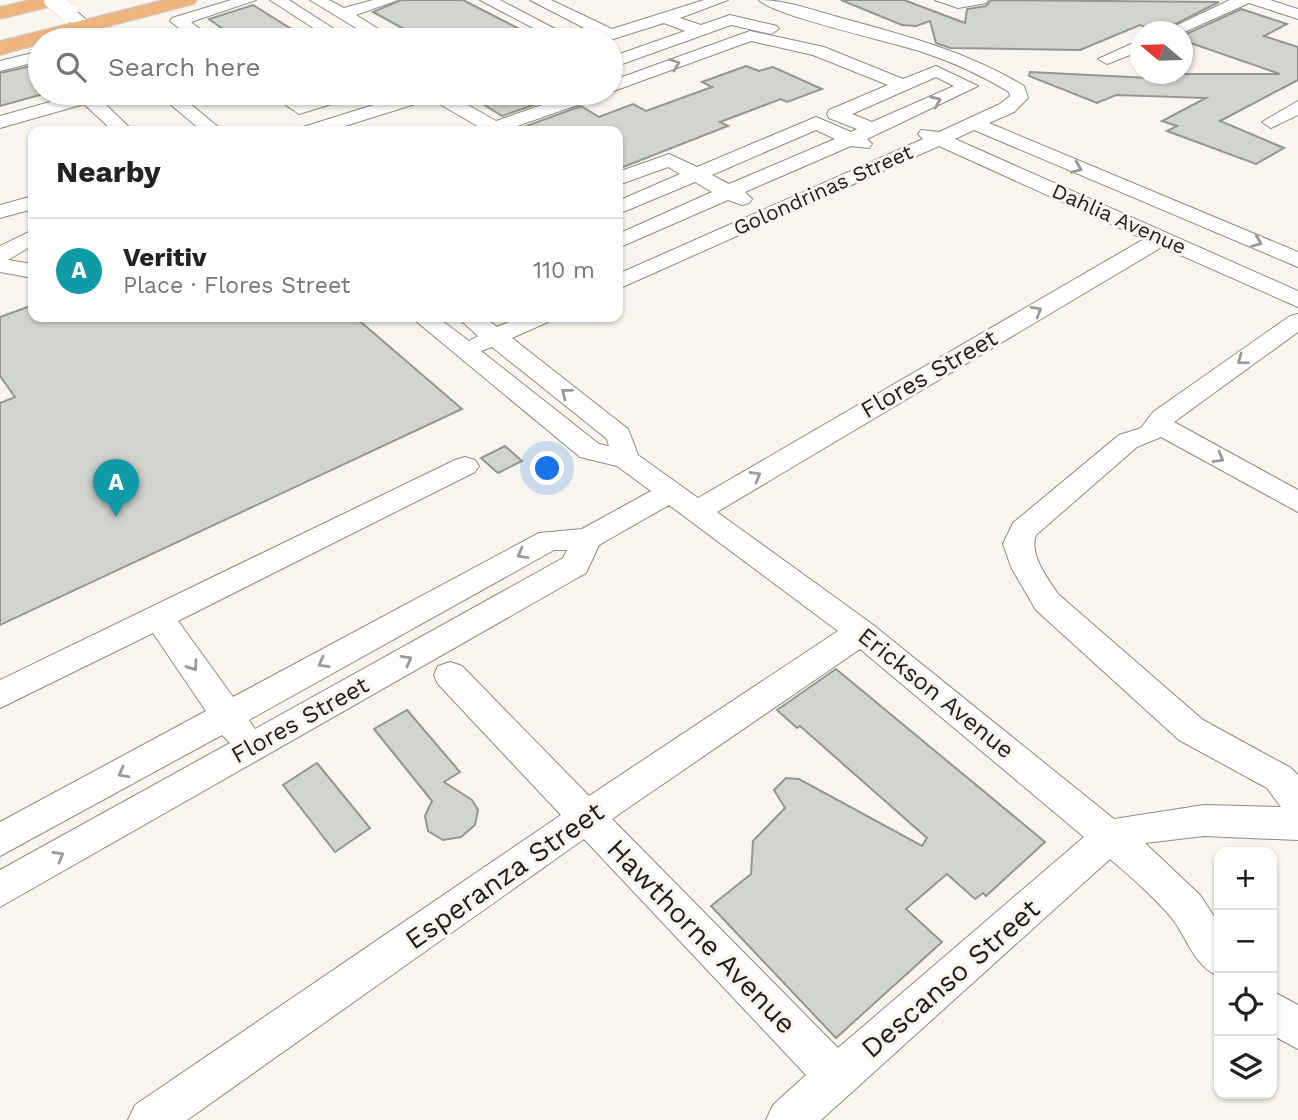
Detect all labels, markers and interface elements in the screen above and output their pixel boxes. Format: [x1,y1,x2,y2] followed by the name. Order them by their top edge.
[1130,21,1193,84] north arrow
[28,28,623,105] search box
[52,48,90,86] icon: search
[108,52,260,82] text: Search here
[669,58,681,72] one-way arrow
[928,95,941,109] one-way arrow
[729,139,916,240] street label: Golondrinas Street
[56,154,161,189] text: Nearby
[1070,160,1082,174] one-way arrow
[1048,178,1190,259] street label: Dahlia Avenue
[1250,234,1262,248] one-way arrow
[123,242,207,272] text: Veritiv
[71,257,87,284] text: A
[533,257,595,284] text: 110 m
[123,272,350,299] text: Place · Flores Street
[1029,306,1042,319] one-way arrow
[856,324,1002,424] street label: Flores Street
[1238,352,1250,364] one-way arrow
[561,389,574,401] one-way arrow
[1211,450,1224,463] one-way arrow
[530,451,564,485] your location
[93,459,139,517] pin: A
[748,471,761,484] one-way arrow
[517,546,529,559] one-way arrow
[852,622,1020,764] street label: Erickson Avenue
[317,655,330,668] one-way arrow
[399,655,412,668] one-way arrow
[185,658,197,671] one-way arrow
[226,671,374,769] street label: Flores Street
[118,765,130,778] one-way arrow
[399,794,610,956] street label: Esperanza Street
[600,832,803,1040] street label: Hawthorne Avenue
[1214,847,1277,1099] map controls
[1214,847,1277,910] button: +
[52,851,65,864] one-way arrow
[854,892,1046,1065] street label: Descanso Street
[1214,910,1277,973] button: −
[1214,973,1277,1036] button: locate
[1214,1036,1277,1099] button: layers

